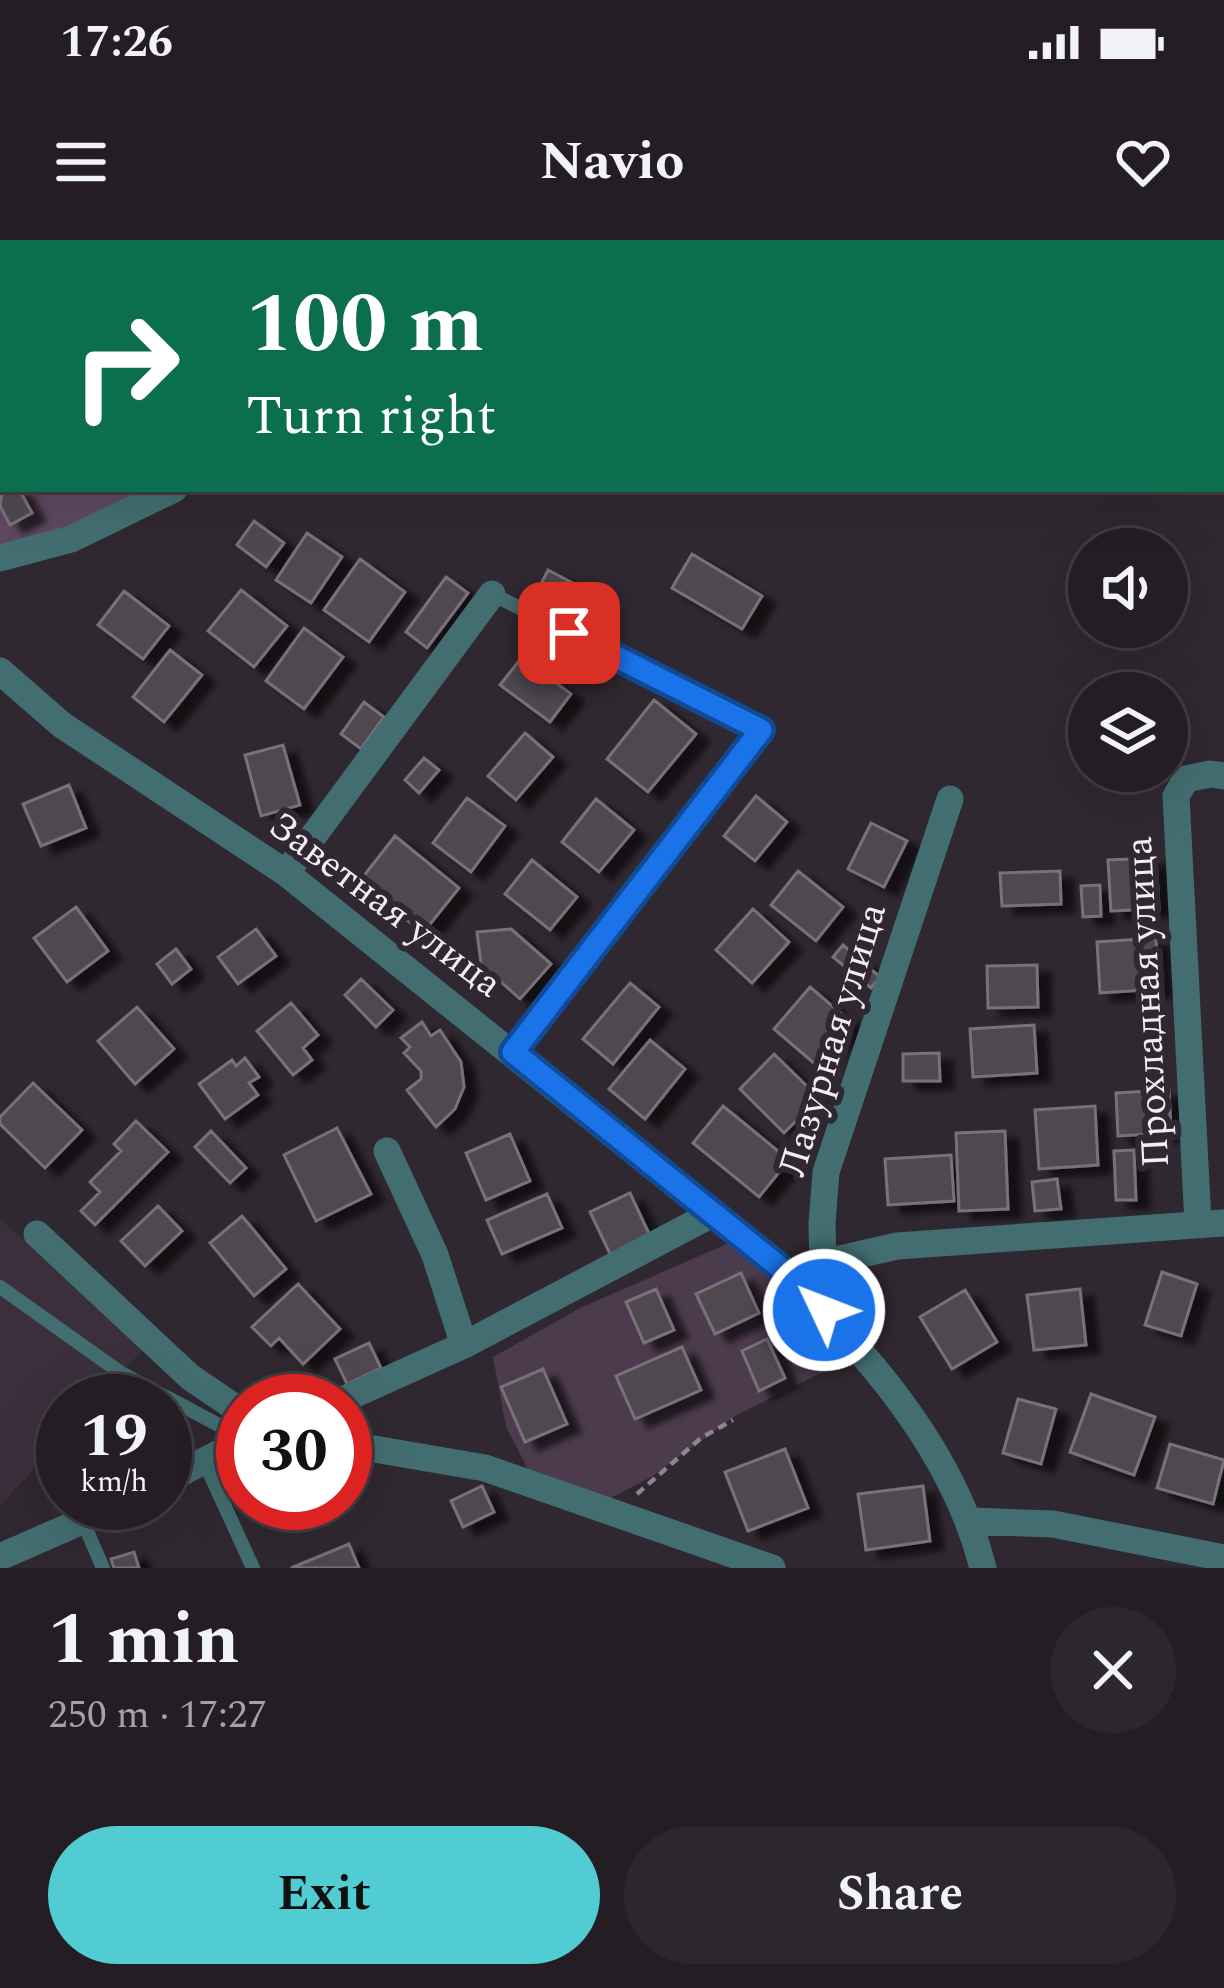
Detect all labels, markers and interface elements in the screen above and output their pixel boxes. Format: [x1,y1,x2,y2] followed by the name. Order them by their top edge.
[60,8,173,77] text: 17:26
[539,121,685,203] text: Navio
[48,129,114,195] icon: menu
[1110,129,1176,195] icon: heart
[246,261,484,389] text: 100 m
[48,288,204,444] icon: right
[246,376,496,458] text: Turn right
[1068,528,1188,792] map controls
[1068,528,1188,648] button: sound
[518,582,620,684] pin
[536,600,602,666] icon: arrive
[1068,672,1188,792] button: layers
[256,797,514,1013] street label: Заветная улица
[1110,835,1186,1169] street label: Прохладная улица
[763,896,903,1184] street label: Лазурная улица
[761,1247,887,1373] position arrow
[216,1374,372,1530] speed limit sign: 30
[80,1391,148,1483] text: 19
[80,1459,148,1505] text: km/h
[48,1586,240,1695] text: 1 min
[1050,1607,1176,1733] button: close
[48,1686,267,1745] text: 250 m · 17:27
[48,1826,600,1964] button: Exit
[624,1826,1176,1964] button: Share

